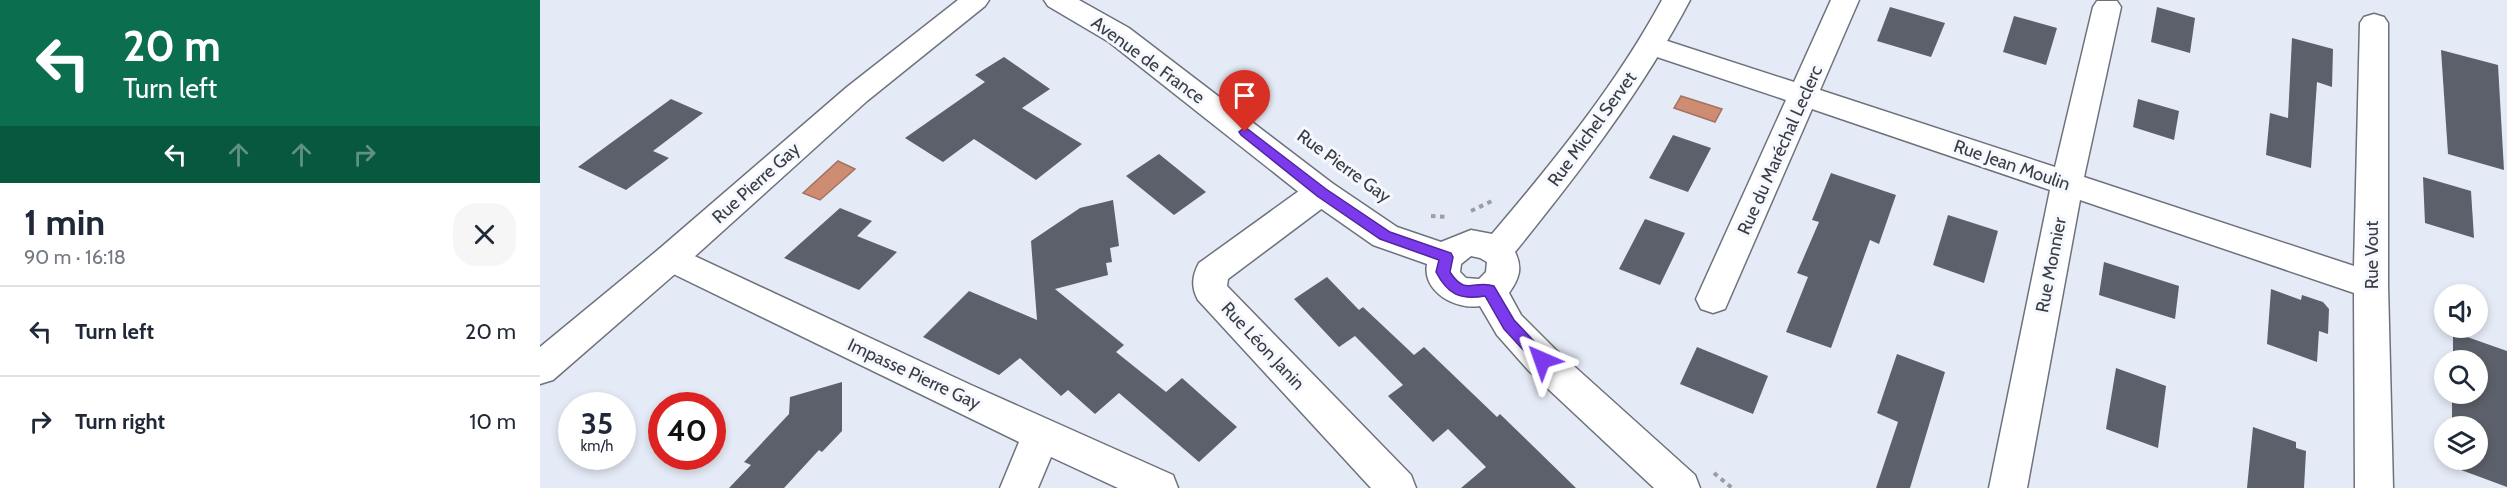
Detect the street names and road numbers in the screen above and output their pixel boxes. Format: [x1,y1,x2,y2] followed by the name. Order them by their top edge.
[1087,12,1209,108] street label: Avenue de France
[1733,62,1827,238] street label: Rue du Maréchal Leclerc
[1543,67,1641,191] street label: Rue Michel Servet
[1293,125,1395,207] street label: Rue Pierre Gay
[1951,135,2073,195] street label: Rue Jean Moulin
[708,138,804,228] street label: Rue Pierre Gay
[2031,215,2071,314] street label: Rue Monnier
[2361,221,2383,289] street label: Rue Vout
[1217,297,1309,395] street label: Rue Léon Janin
[844,334,984,414] street label: Impasse Pierre Gay

